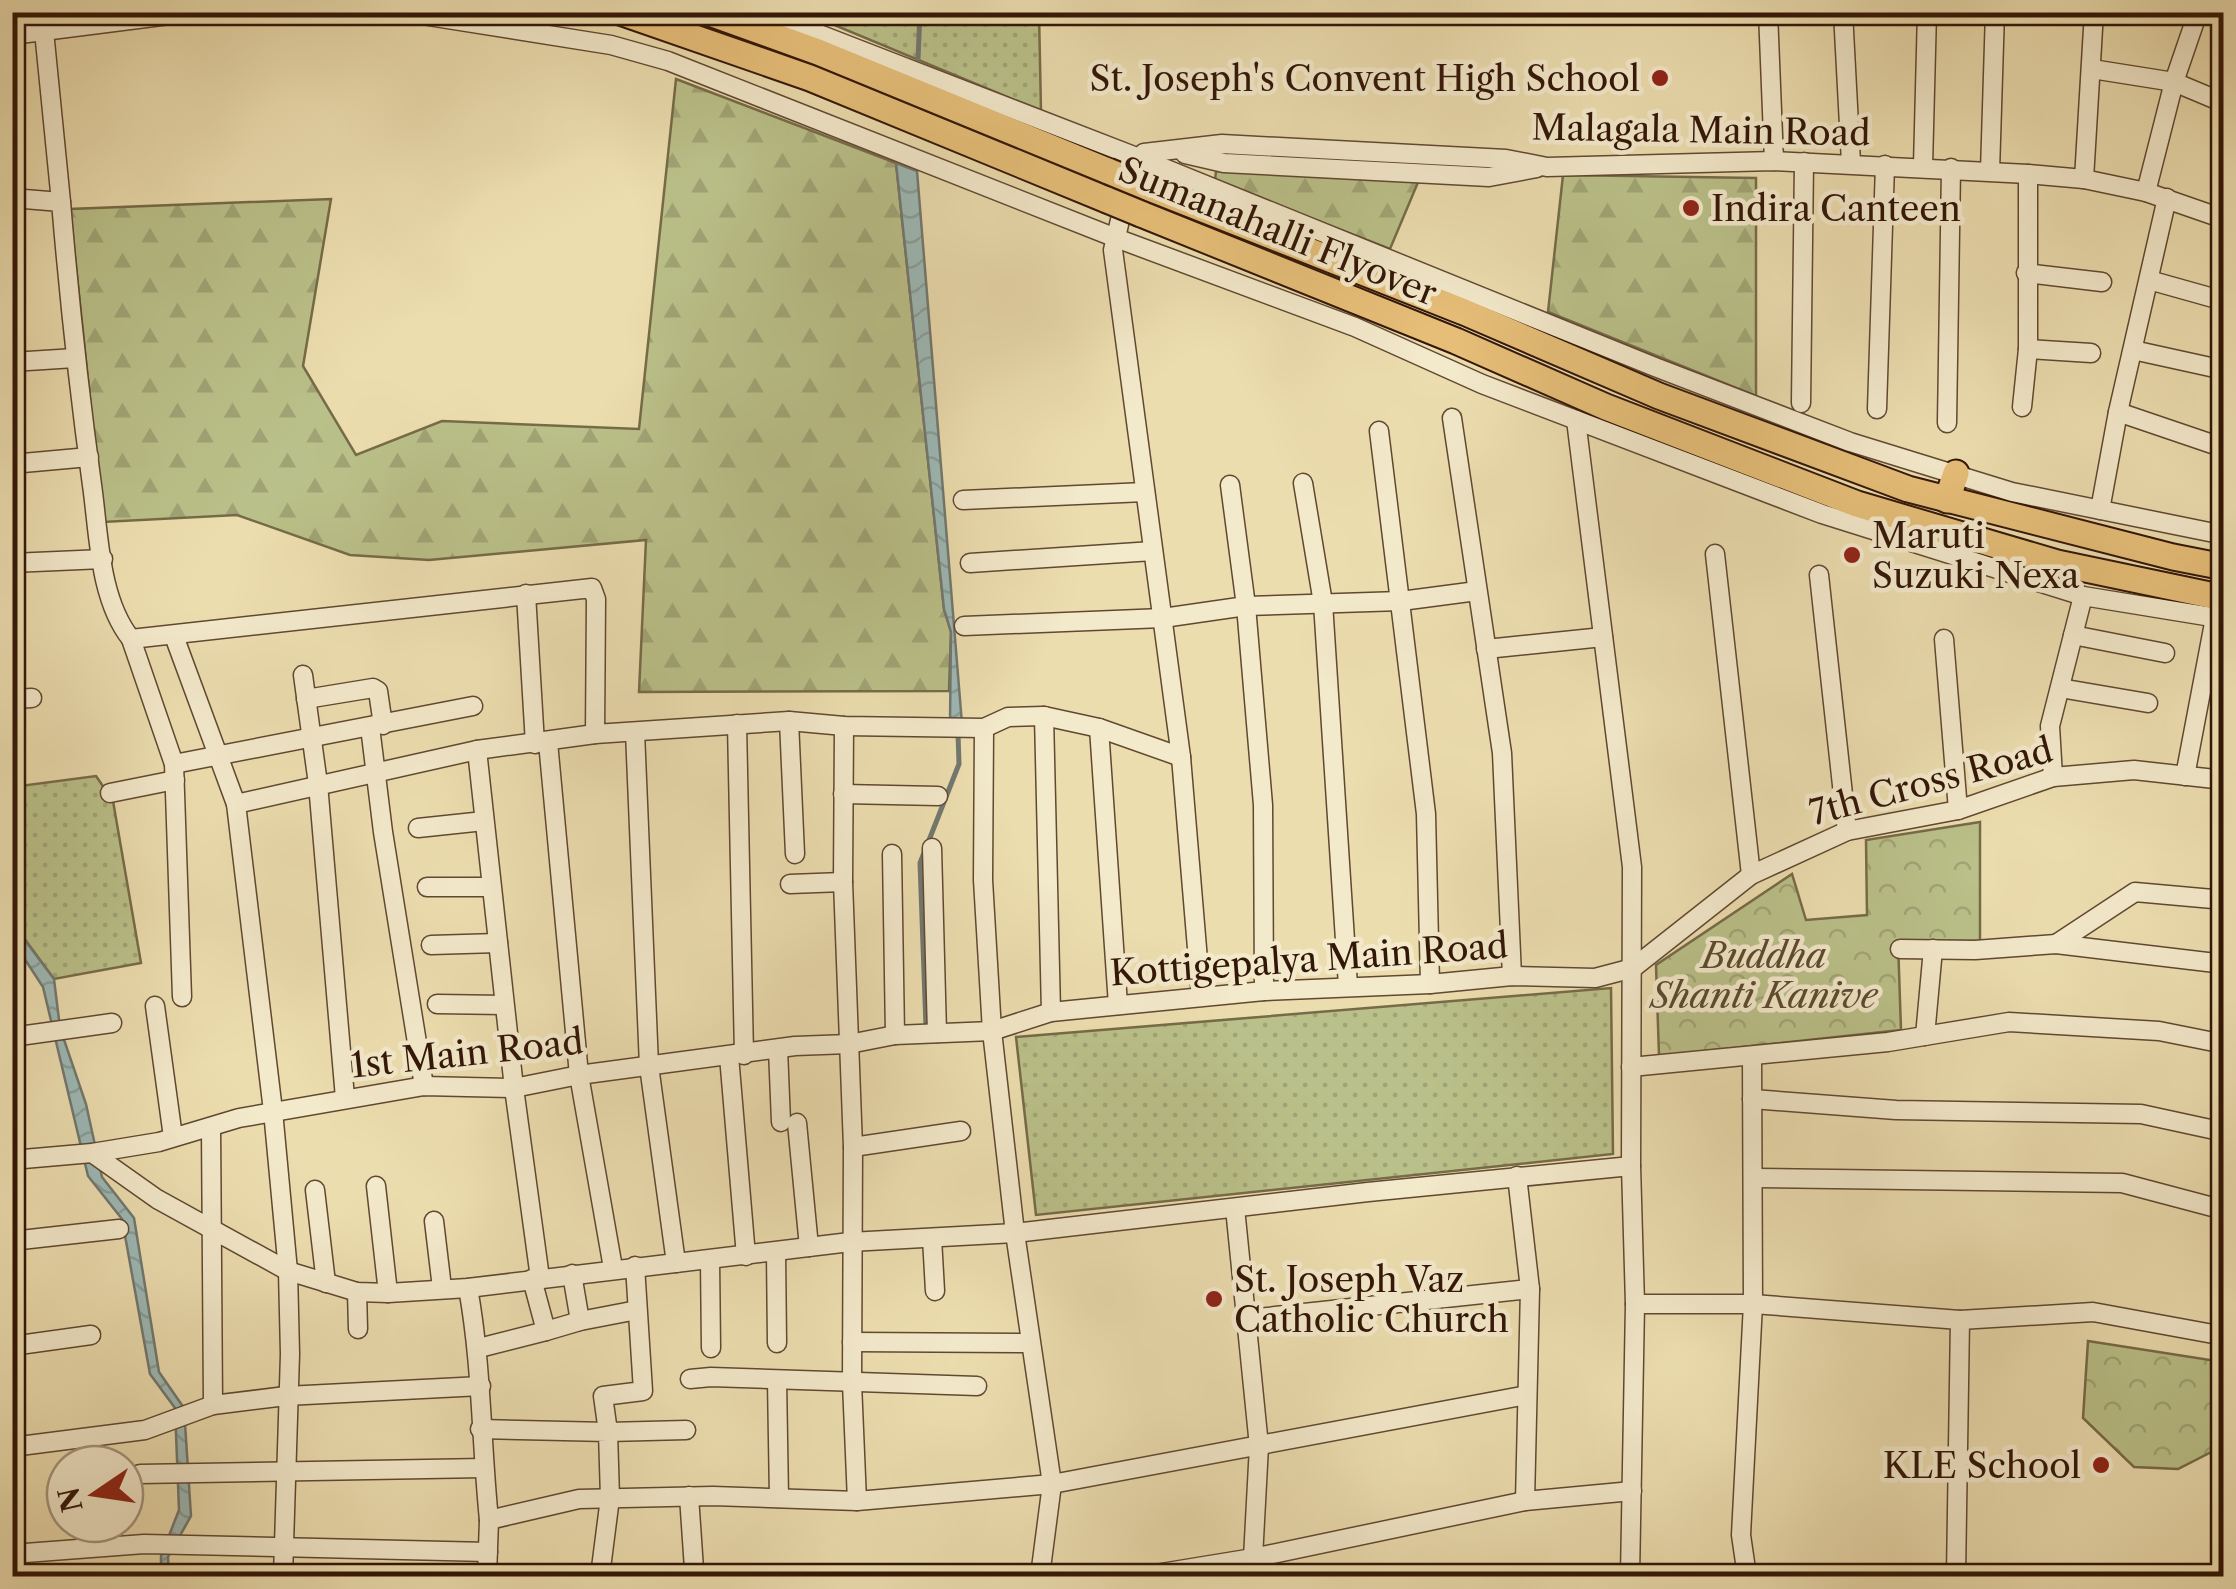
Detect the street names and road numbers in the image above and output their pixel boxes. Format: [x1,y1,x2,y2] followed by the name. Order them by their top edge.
[1531,106,1871,154] street label: Malagala Main Road
[1113,148,1444,315] street label: Sumanahalli Flyover
[1805,728,2057,834] street label: 7th Cross Road
[1109,924,1509,994] street label: Kottigepalya Main Road
[349,1019,585,1087] street label: 1st Main Road

